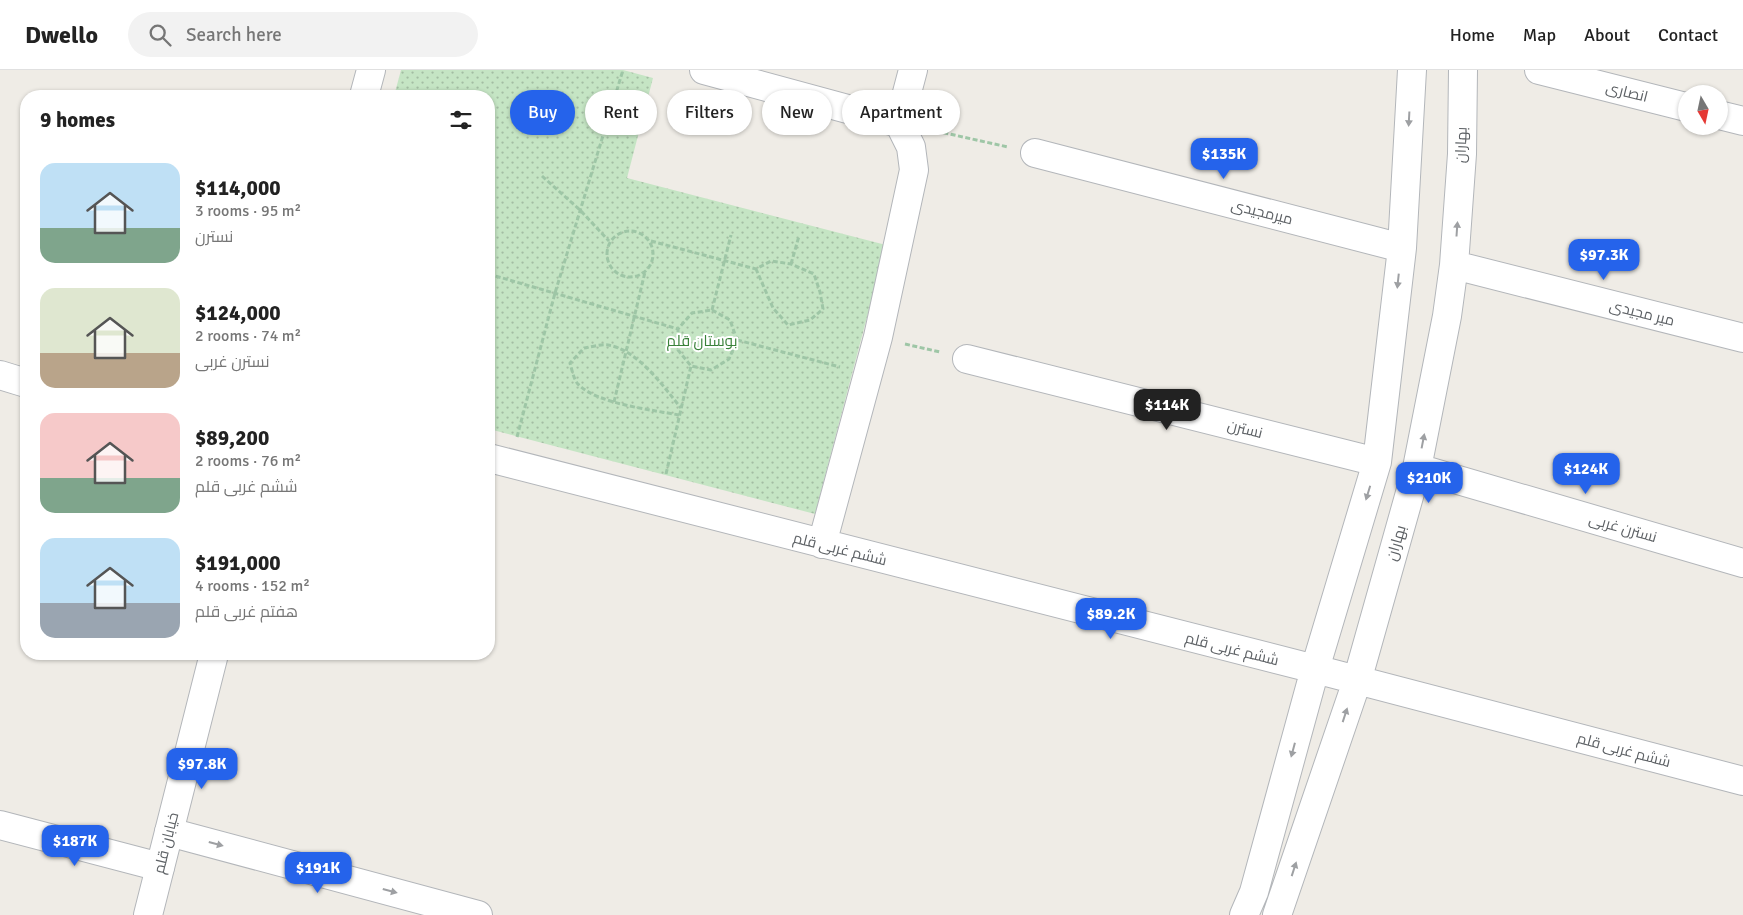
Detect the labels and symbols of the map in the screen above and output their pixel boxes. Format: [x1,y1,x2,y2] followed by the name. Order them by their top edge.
[1604,78,1650,107] street label: انصاری
[1678,85,1728,135] north arrow
[1404,111,1412,127] one-way arrow
[1451,127,1472,163] street label: بهاران
[1189,138,1259,180] pin: $135K
[1229,196,1295,229] street label: میرمجیدی
[1453,221,1461,237] one-way arrow
[1563,238,1645,281] pin: $97.3K
[1394,273,1402,289] one-way arrow
[1607,296,1676,331] street label: میر مجیدی
[667,332,737,351] park label: بوستان قلم
[1132,388,1202,431] pin: $114K
[1225,416,1265,443] street label: نسترن
[1419,432,1427,448] one-way arrow
[1551,452,1621,495] pin: $124K
[1394,462,1464,504] pin: $210K
[1364,486,1372,501] one-way arrow
[1587,510,1659,547] street label: نسترن غربی
[1382,523,1411,563] street label: بهاران
[791,529,889,570] street label: ششم غربی قلم
[1070,598,1152,640] pin: $89.2K
[1183,629,1281,670] street label: ششم غربی قلم
[1341,707,1349,722] one-way arrow
[1575,729,1673,772] street label: ششم غربی قلم
[1288,742,1296,757] one-way arrow
[161,748,243,790] pin: $97.8K
[150,811,183,876] street label: خیابان قلم
[40,824,110,867] pin: $187K
[209,841,224,849] one-way arrow
[283,852,353,894] pin: $191K
[1290,861,1298,876] one-way arrow
[382,887,397,895] one-way arrow

